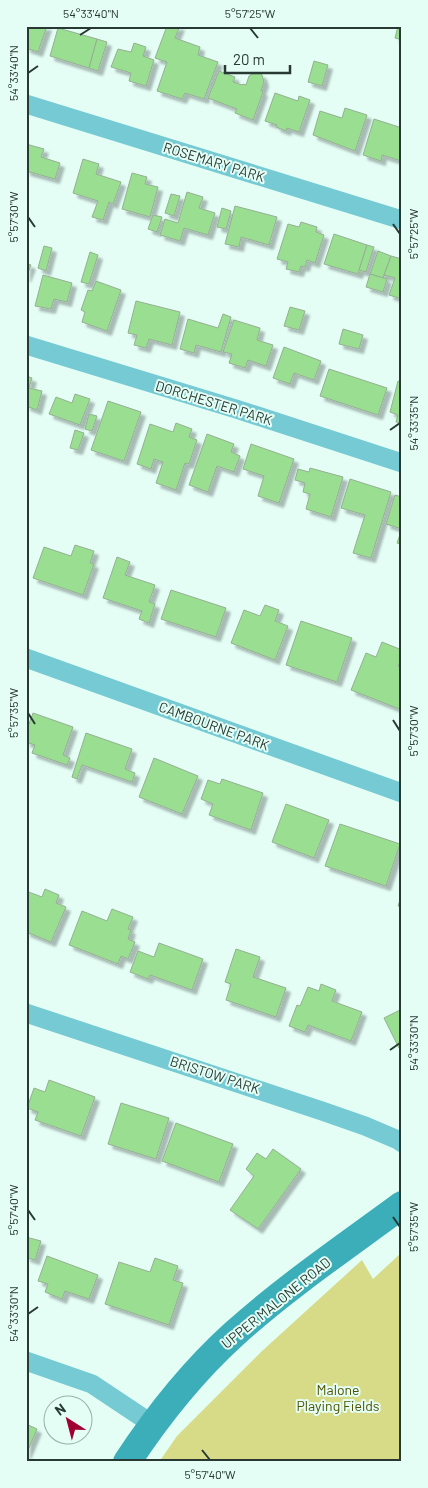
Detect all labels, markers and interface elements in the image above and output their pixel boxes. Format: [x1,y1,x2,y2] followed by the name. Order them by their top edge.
[63,6,119,20] text: 54°33'40"N
[225,6,276,20] text: 5°57'25"W
[225,42,290,74] scale bar
[6,45,20,101] text: 54°33'40"N
[233,50,265,68] text: 20 m
[161,138,267,185] street label: ROSEMARY PARK
[6,191,20,242] text: 5°57'30"W
[406,208,420,259] text: 5°57'25"W
[154,377,275,429] street label: DORCHESTER PARK
[406,396,420,450] text: 54°33'35"N
[6,687,20,738] text: 5°57'35"W
[157,698,272,754] street label: CAMBOURNE PARK
[406,705,420,756] text: 5°57'30"W
[406,1015,420,1071] text: 54°33'30"N
[168,1052,263,1097] street label: BRISTOW PARK
[6,1184,20,1236] text: 5°57'40"W
[406,1201,420,1252] text: 5°57'35"W
[218,1253,334,1352] street label: UPPER MALONE ROAD
[6,1286,20,1342] text: 54°33'30"N
[296,1381,380,1414] park label: Malone Playing Fields
[42,1396,92,1446] north arrow
[51,1399,69,1419] text: N
[184,1467,236,1481] text: 5°57'40"W

